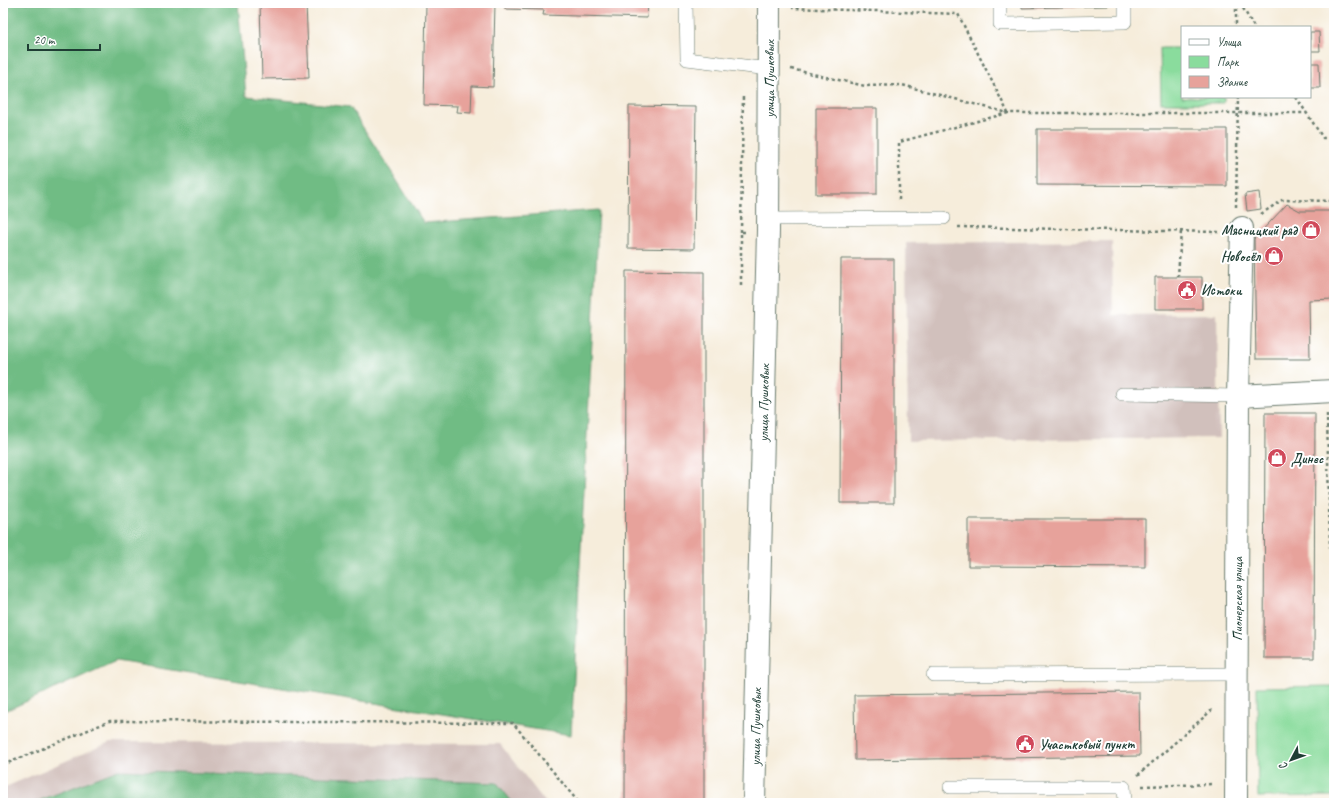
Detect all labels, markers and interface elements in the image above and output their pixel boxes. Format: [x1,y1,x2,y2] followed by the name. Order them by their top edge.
[28,26,100,52] scale bar
[1181,26,1311,98] legend
[34,32,56,48] text: 20 m
[1217,34,1242,50] text: Улица
[761,39,778,119] street label: улица Пушковых
[1217,54,1240,70] text: Парк
[1217,74,1248,90] text: Здание
[1300,219,1322,241] shop icon: Мясницкий ряд
[1221,222,1299,239] place label: Мясницкий ряд
[1263,245,1285,267] shop icon: Новосёл
[1221,248,1262,265] place label: Новосёл
[1176,279,1198,301] public building icon: Истоки
[1201,282,1243,299] place label: Истоки
[755,363,773,443] street label: улица Пушковых
[1266,447,1288,469] shop icon: Динес
[1291,450,1324,467] place label: Динес
[1229,556,1246,641] street label: Пионерская улица
[747,687,765,767] street label: улица Пушковых
[1014,733,1036,755] public building icon: Участковый пункт
[1039,736,1135,753] place label: Участковый пункт
[1271,740,1311,780] north arrow
[1275,759,1291,773] text: С

